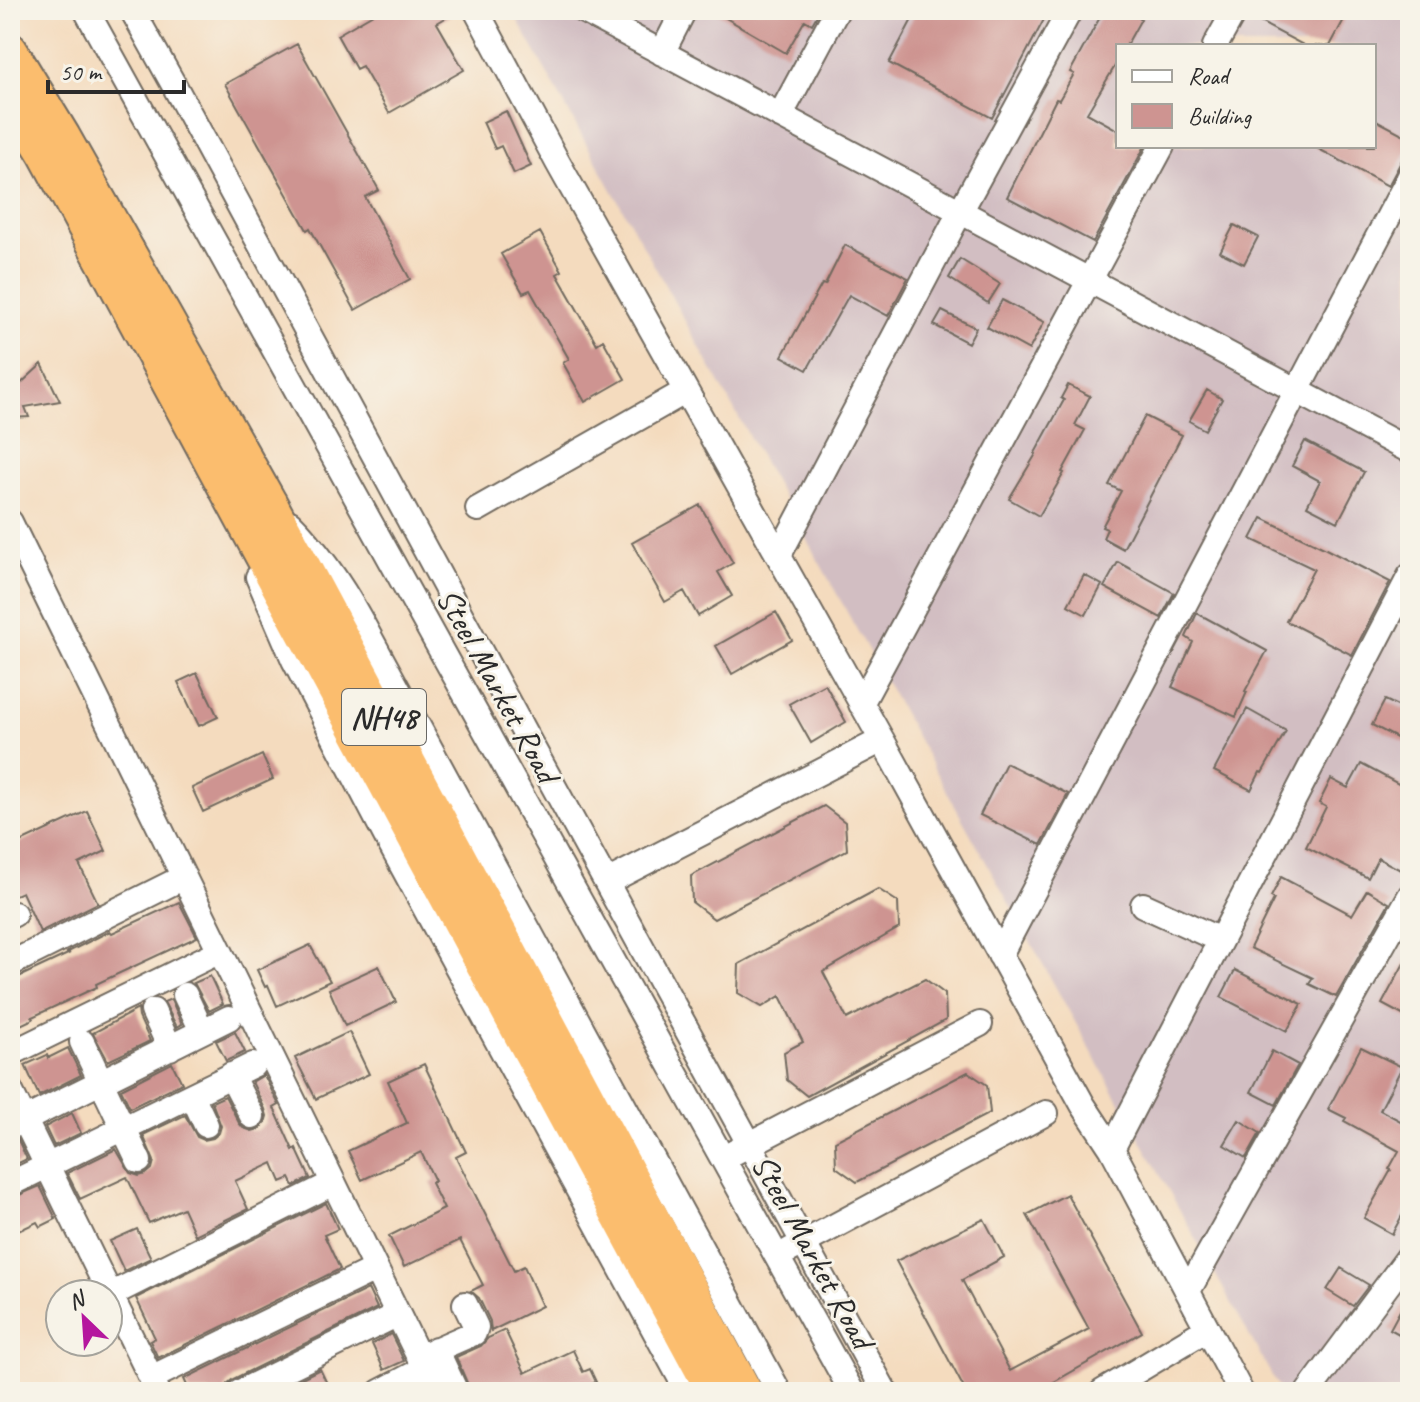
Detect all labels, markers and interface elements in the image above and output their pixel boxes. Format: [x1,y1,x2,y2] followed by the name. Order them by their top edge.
[48,44,184,94] scale bar
[1116,44,1376,148] legend
[60,57,103,87] text: 50 m
[1188,61,1232,91] text: Road
[1188,101,1253,131] text: Building
[427,580,571,794] street label: Steel Market Road
[342,689,426,745] road number: NH48
[742,1146,886,1360] street label: Steel Market Road
[44,1278,124,1358] north arrow
[64,1284,91,1316] text: N

